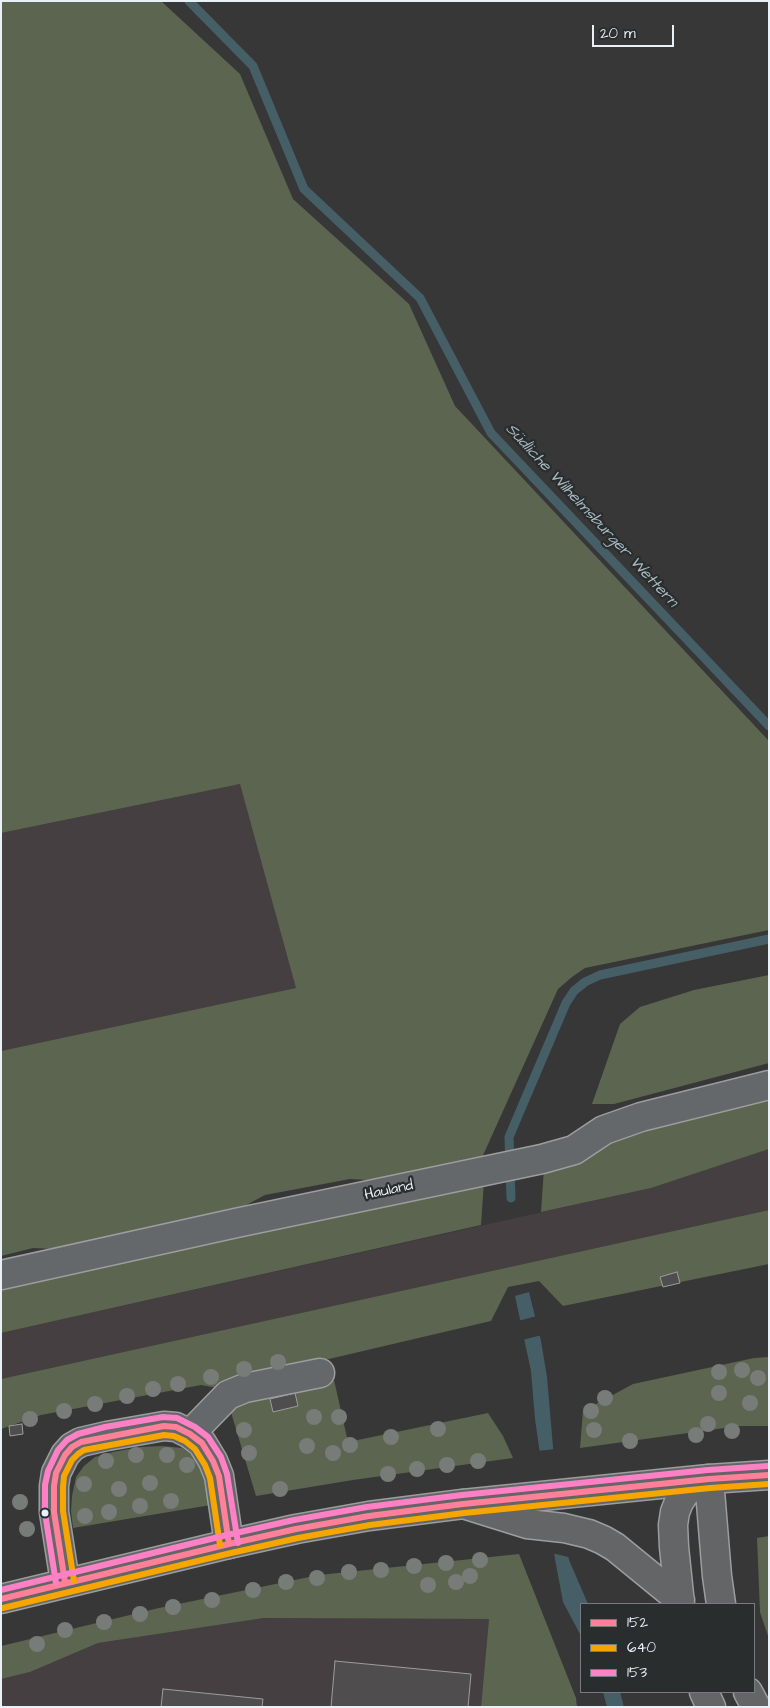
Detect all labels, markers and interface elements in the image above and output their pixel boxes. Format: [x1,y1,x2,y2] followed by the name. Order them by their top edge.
[595,15,678,47] scale bar
[600,23,636,44] text: 20 m
[501,420,681,612] water label: Südliche Wilhelmsburger Wettern
[363,1177,415,1205] street label: Hauland
[40,1508,50,1518] unlabelled marker
[580,1603,755,1693] legend
[627,1612,648,1633] text: 152
[627,1637,656,1658] text: 640
[627,1662,647,1683] text: 153

